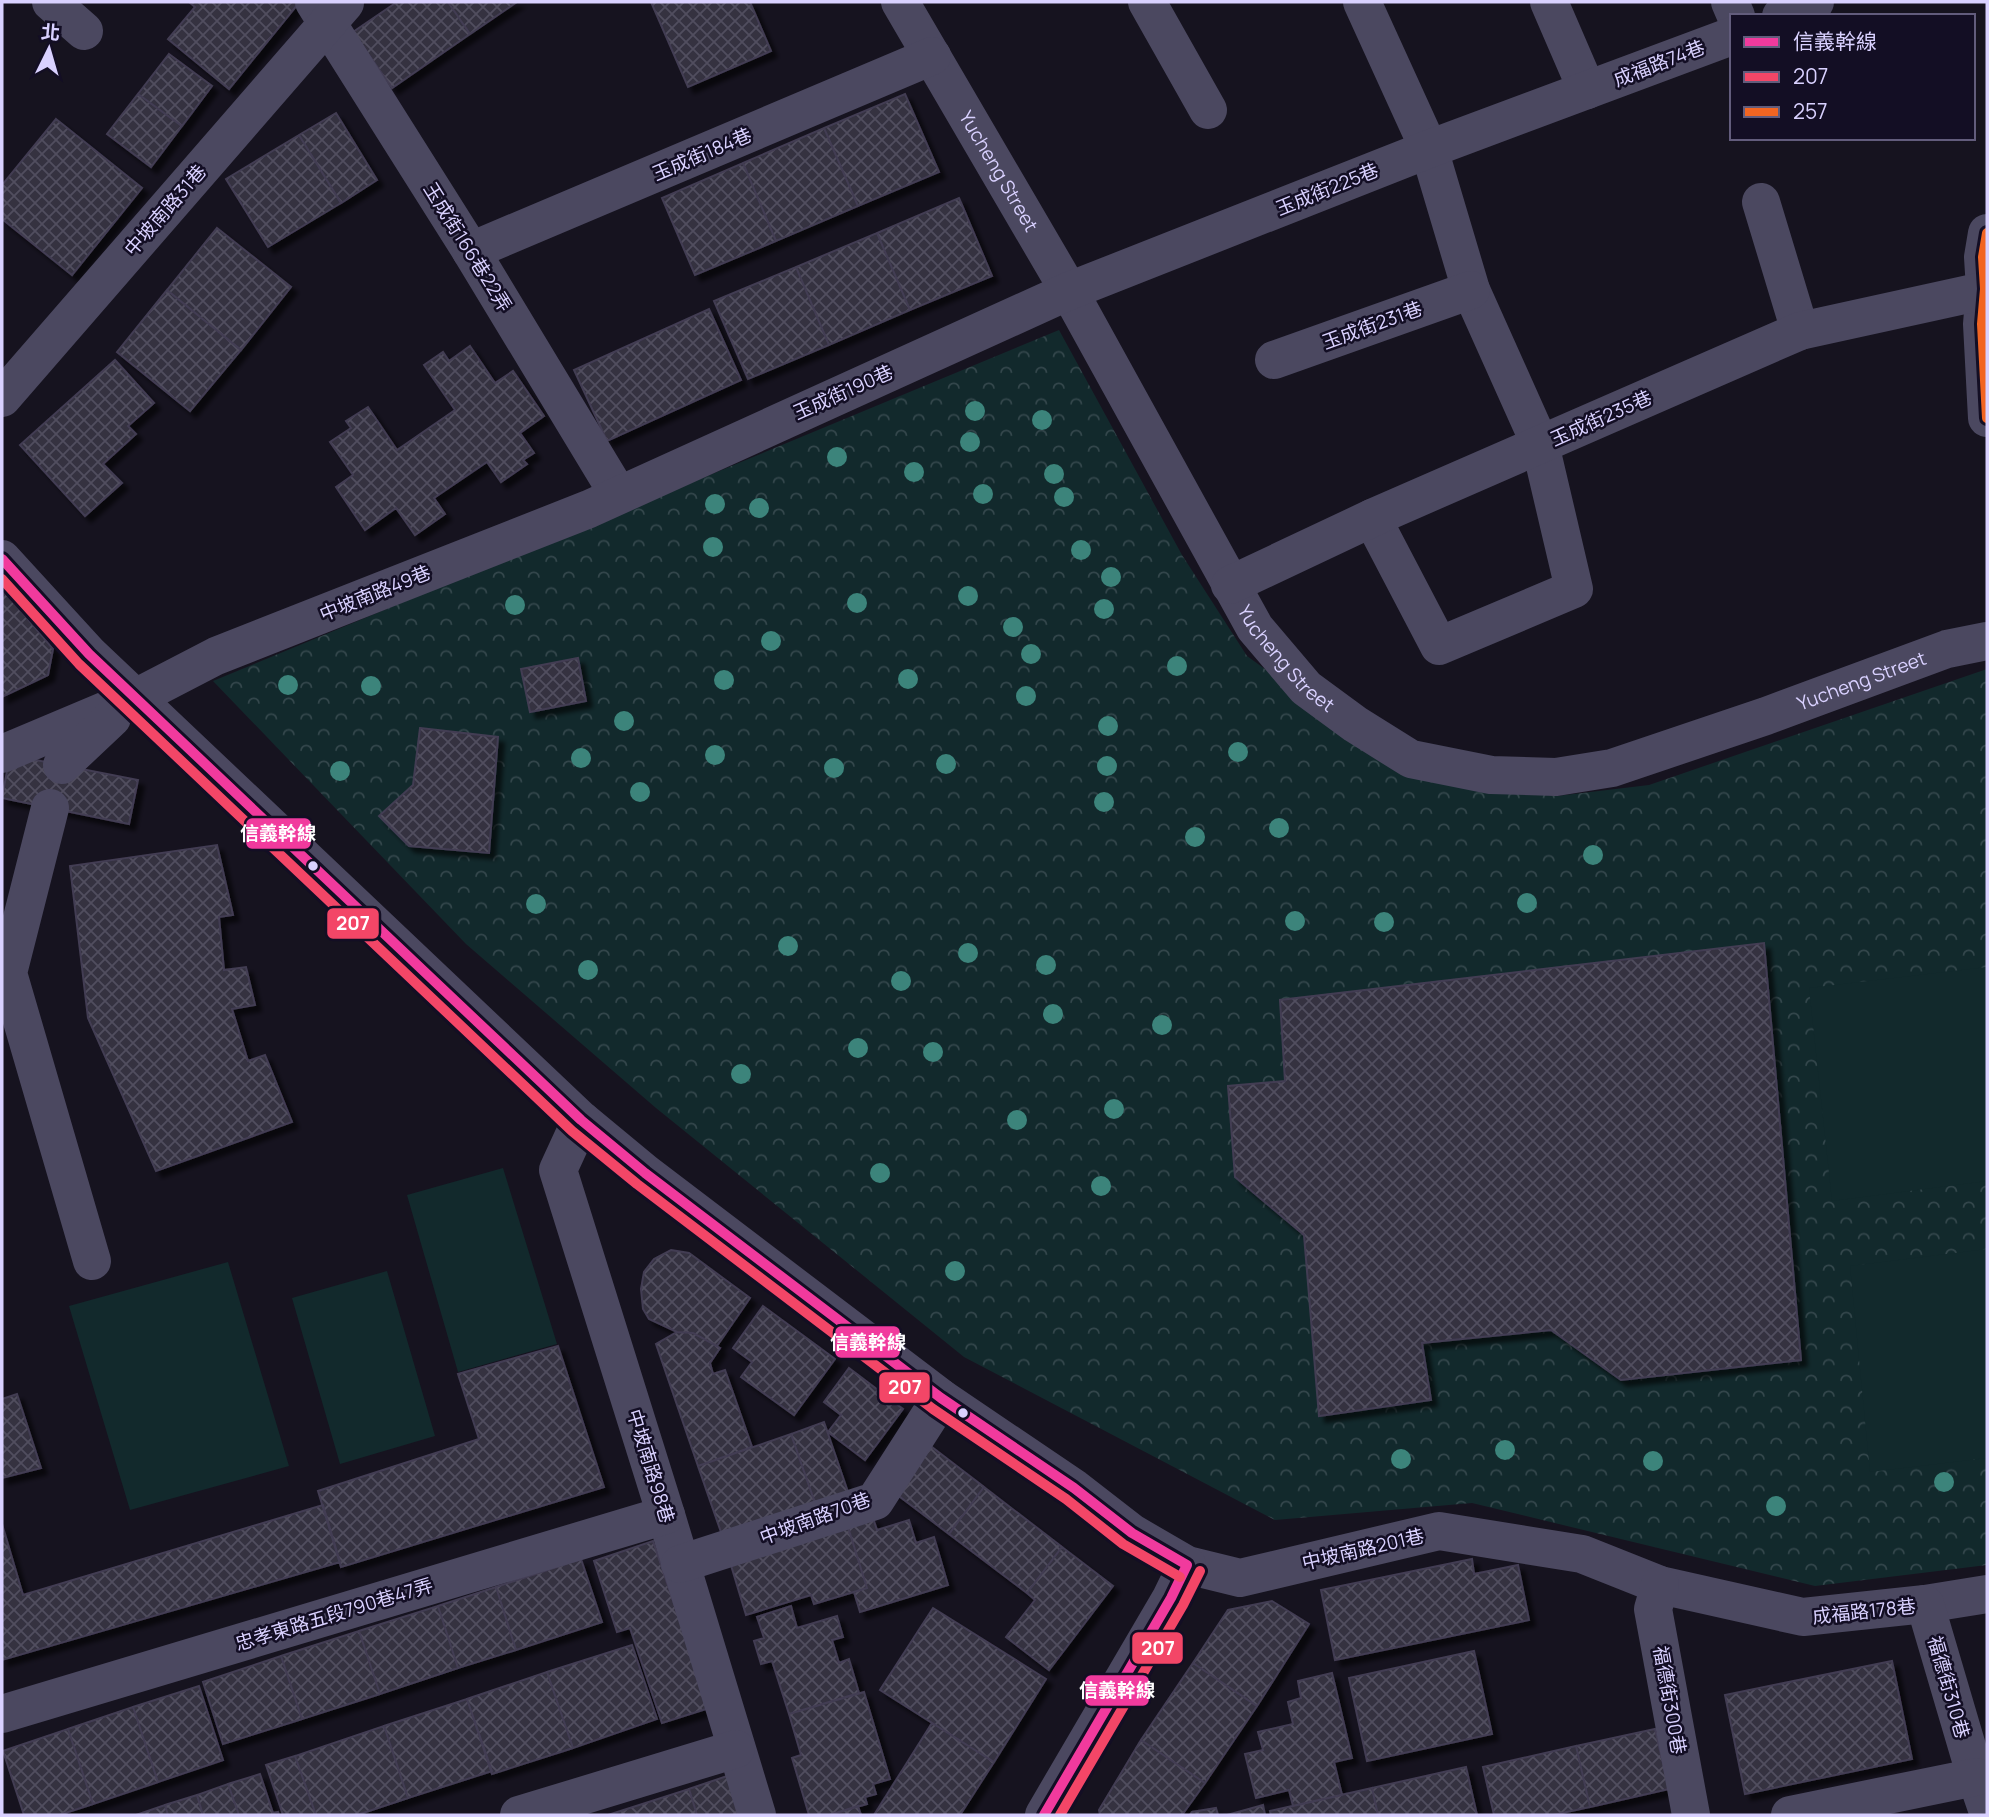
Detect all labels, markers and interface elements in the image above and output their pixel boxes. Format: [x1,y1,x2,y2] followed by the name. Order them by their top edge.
[14,14,84,84] north arrow
[1730,14,1975,140] legend
[40,18,61,46] text: 北
[1793,27,1877,55] text: 信義幹線
[1610,34,1708,92] street label: 成福路74巷
[1793,62,1828,90] text: 207
[1793,97,1828,125] text: 257
[953,106,1044,236] street label: Yucheng Street
[648,121,756,187] street label: 玉成街184巷
[1272,157,1382,221] street label: 玉成街225巷
[118,159,212,261] street label: 中坡南路31巷
[418,178,518,316] street label: 玉成街166巷22弄
[1318,295,1426,355] street label: 玉成街231巷
[789,358,897,426] street label: 玉成街190巷
[1546,384,1656,452] street label: 玉成街235巷
[316,559,434,627] street label: 中坡南路49巷
[1232,600,1340,718] street label: Yucheng Street
[1793,645,1930,716] street label: Yucheng Street
[245,817,312,850] line badge: 信義幹線
[240,820,316,846] text: 信義幹線
[306,859,320,873] unlabelled marker
[326,907,380,940] line badge: 207
[336,910,370,936] text: 207
[834,1325,901,1359] line badge: 信義幹線
[830,1329,906,1355] text: 信義幹線
[878,1371,931,1404] line badge: 207
[888,1374,922,1400] text: 207
[621,1406,681,1526] street label: 中坡南路98巷
[956,1406,970,1420] unlabelled marker
[756,1486,874,1550] street label: 中坡南路70巷
[1299,1522,1427,1576] street label: 中坡南路201巷
[232,1572,436,1656] street label: 忠孝東路五段790巷47弄
[1811,1593,1917,1629] street label: 成福路178巷
[1131,1631,1184,1665] line badge: 207
[1922,1633,1976,1741] street label: 福德街310巷
[1141,1635,1175,1661] text: 207
[1648,1644,1692,1756] street label: 福德街300巷
[1084,1674,1150,1707] line badge: 信義幹線
[1079,1677,1155,1703] text: 信義幹線

